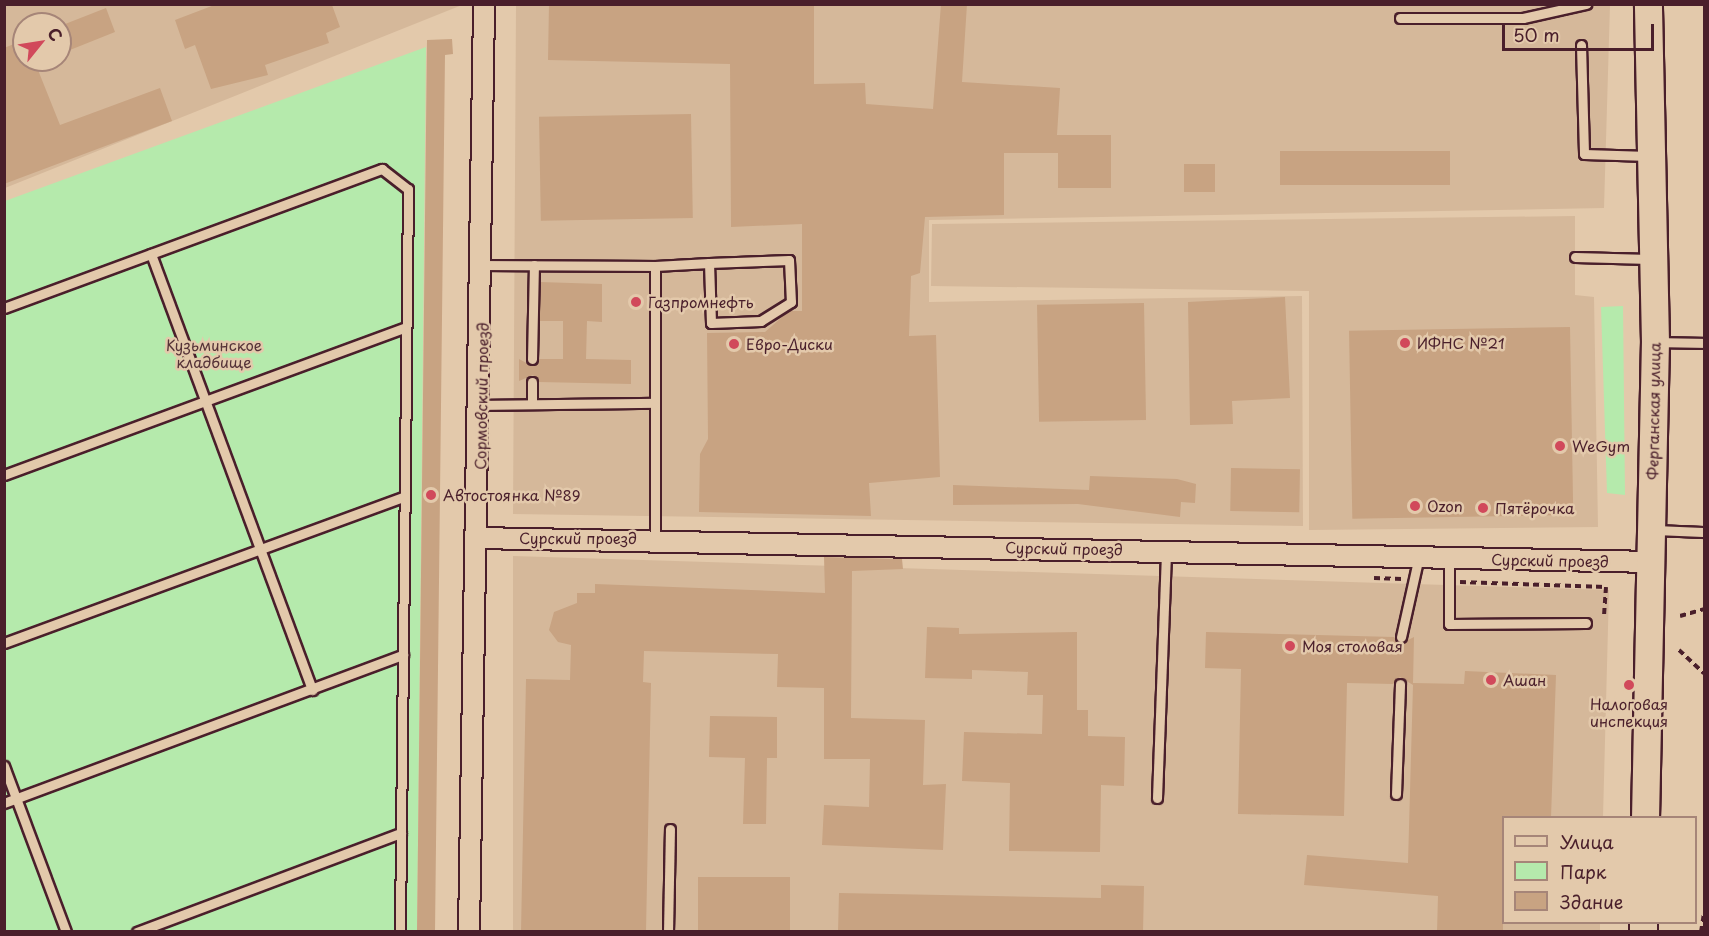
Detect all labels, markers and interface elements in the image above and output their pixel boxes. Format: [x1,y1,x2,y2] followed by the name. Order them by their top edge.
[12,12,72,72] north arrow
[1505,12,1656,50] scale bar
[1513,21,1560,48] text: 50 m
[42,23,69,45] text: С
[648,293,753,311] place label: Газпромнефть
[629,295,643,309] marker: Газпромнефть
[471,322,491,470] street label: Сормовский проезд
[1417,334,1505,352] place label: ИФНС №21
[166,335,262,370] park label: Кузьминское кладбище
[746,335,833,353] place label: Евро-Диски
[1398,336,1412,350] marker: ИФНС №21
[727,337,741,351] marker: Евро-Диски
[1643,342,1663,480] street label: Ферганская улица
[1572,437,1630,455] place label: WeGym
[1553,439,1567,453] marker: WeGym
[443,486,580,504] place label: Автостоянка №89
[424,488,438,502] marker: Автостоянка №89
[1427,497,1463,515] place label: Ozon
[1408,499,1422,513] marker: Ozon
[1495,499,1574,517] place label: Пятёрочка
[1476,501,1490,515] marker: Пятёрочка
[519,529,637,547] street label: Сурский проезд
[1005,538,1123,558] street label: Сурский проезд
[1491,550,1609,570] street label: Сурский проезд
[1302,637,1403,655] place label: Моя столовая
[1283,639,1297,653] marker: Моя столовая
[1503,671,1546,689] place label: Ашан
[1484,673,1498,687] marker: Ашан
[1622,678,1636,692] marker: Налоговая инспекция
[1590,694,1668,729] place label: Налоговая инспекция
[1502,816,1697,924] legend
[1560,828,1614,855] text: Улица
[1560,858,1606,885] text: Парк
[1560,888,1623,915] text: Здание

